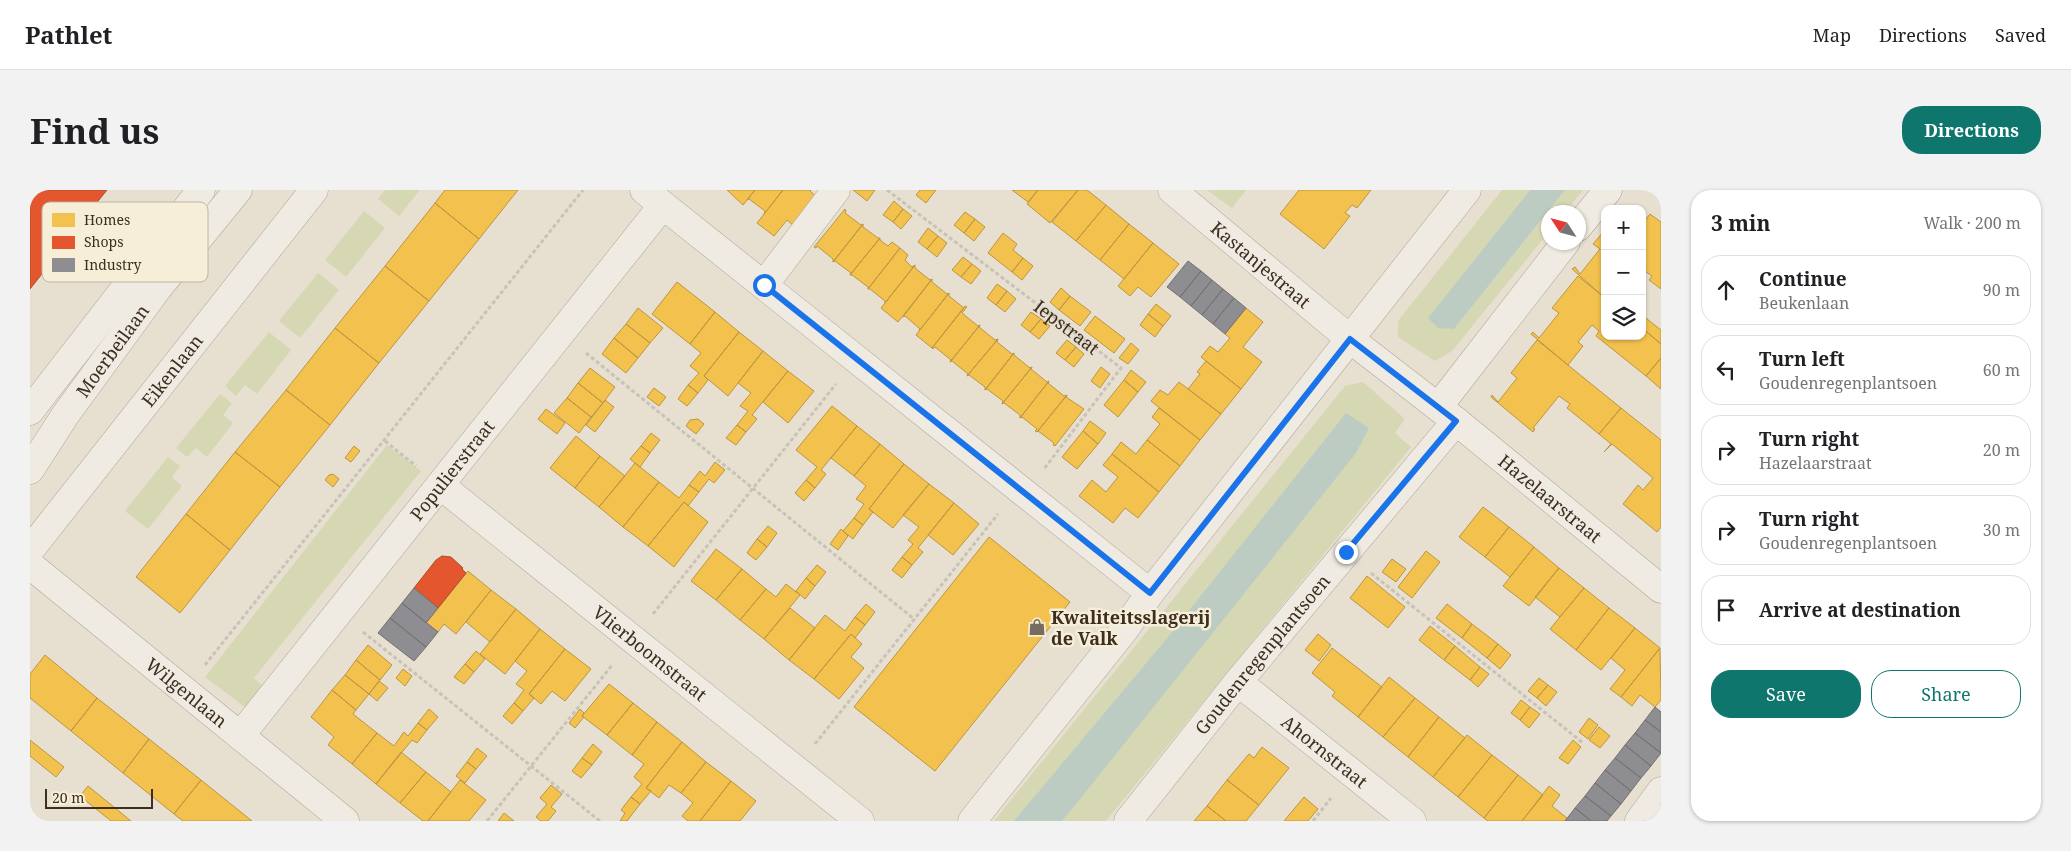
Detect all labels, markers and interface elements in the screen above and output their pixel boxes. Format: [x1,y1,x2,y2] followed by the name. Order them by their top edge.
[25,18,112,51] text: Pathlet
[1813,23,1851,47] text: Map
[1879,23,1967,47] text: Directions
[1995,23,2046,47] text: Saved
[1902,106,2041,154] button: Directions
[30,107,159,154] text: Find us
[42,202,208,282] legend
[1541,205,1586,250] north arrow
[1601,205,1646,340] map controls
[1601,205,1646,250] button: +
[1711,209,1770,237] text: 3 min
[84,210,130,229] text: Homes
[1924,212,2021,234] text: Walk · 200 m
[1206,216,1316,313] street label: Kastanjestraat
[84,232,124,251] text: Shops
[1601,250,1646,295] button: −
[84,255,141,274] text: Industry
[1759,266,1847,292] text: Continue
[753,274,776,297] route start
[1712,276,1740,304] icon: ahead
[1983,279,2020,301] text: 90 m
[1759,292,1849,314] text: Beukenlaan
[1029,294,1105,360] street label: Iepstraat
[1601,295,1646,340] button: layers
[70,299,154,402] street label: Moerbeilaan
[136,329,208,411] street label: Eikenlaan
[1759,346,1845,372] text: Turn left
[1712,356,1740,384] icon: left
[1983,359,2020,381] text: 60 m
[1759,372,1937,394] text: Goudenregenplantsoen
[404,415,499,525] street label: Populierstraat
[1759,426,1859,452] text: Turn right
[1712,436,1740,464] icon: right
[1983,439,2020,461] text: 20 m
[1494,449,1607,548] street label: Hazelaarstraat
[1759,452,1872,474] text: Hazelaarstraat
[1759,506,1859,532] text: Turn right
[1712,516,1740,544] icon: right
[1983,519,2020,541] text: 30 m
[1759,532,1937,554] text: Goudenregenplantsoen
[1335,541,1358,564] route end
[1189,569,1335,739] street label: Goudenregenplantsoen
[1712,596,1740,624] icon: arrive
[1759,597,1961,623] text: Arrive at destination
[588,600,712,706] street label: Vlierboomstraat
[1051,605,1211,650] place label: Kwaliteitsslagerij de Valk
[1027,617,1047,637] shop icon: Kwaliteitsslagerij de Valk
[141,652,233,733] street label: Wilgenlaan
[1711,670,1861,718] button: Save
[1871,670,2021,718] button: Share
[1277,709,1373,793] street label: Ahornstraat
[45,786,152,809] scale bar
[52,788,85,807] text: 20 m

